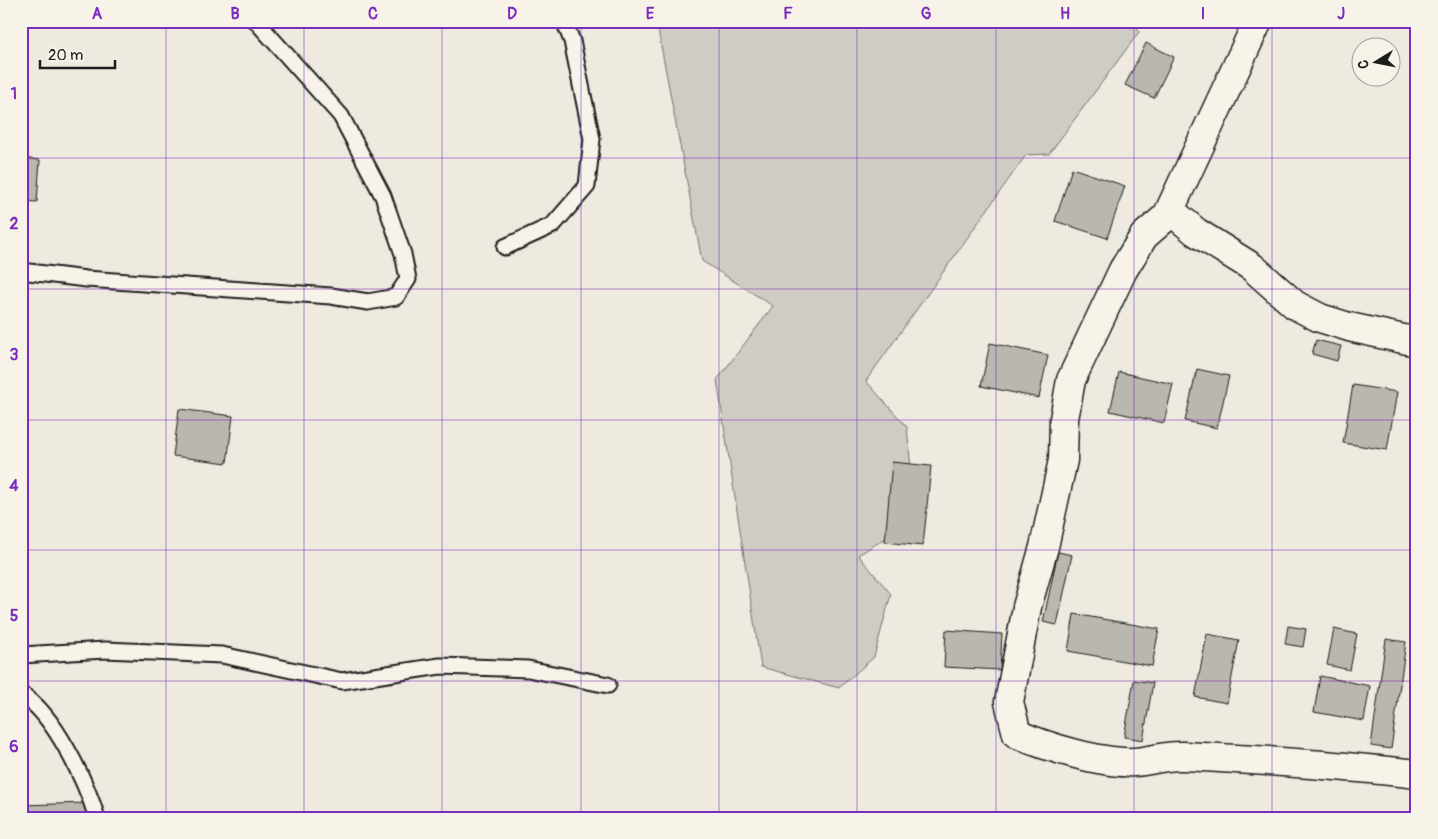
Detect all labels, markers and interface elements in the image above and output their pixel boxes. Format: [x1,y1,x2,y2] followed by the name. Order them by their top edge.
[92,4,103,24] text: A
[230,4,240,24] text: B
[368,4,378,24] text: C
[507,4,517,24] text: D
[646,4,655,24] text: E
[783,4,793,24] text: F
[921,4,932,24] text: G
[1060,4,1070,24] text: H
[1201,4,1205,24] text: I
[1337,4,1345,24] text: J
[40,38,115,70] scale bar
[1350,38,1400,88] north arrow
[48,46,83,65] text: 20 m
[1355,58,1373,70] text: С
[11,84,17,104] text: 1
[10,214,19,234] text: 2
[10,345,19,365] text: 3
[9,476,19,496] text: 4
[10,606,19,626] text: 5
[9,737,19,757] text: 6

